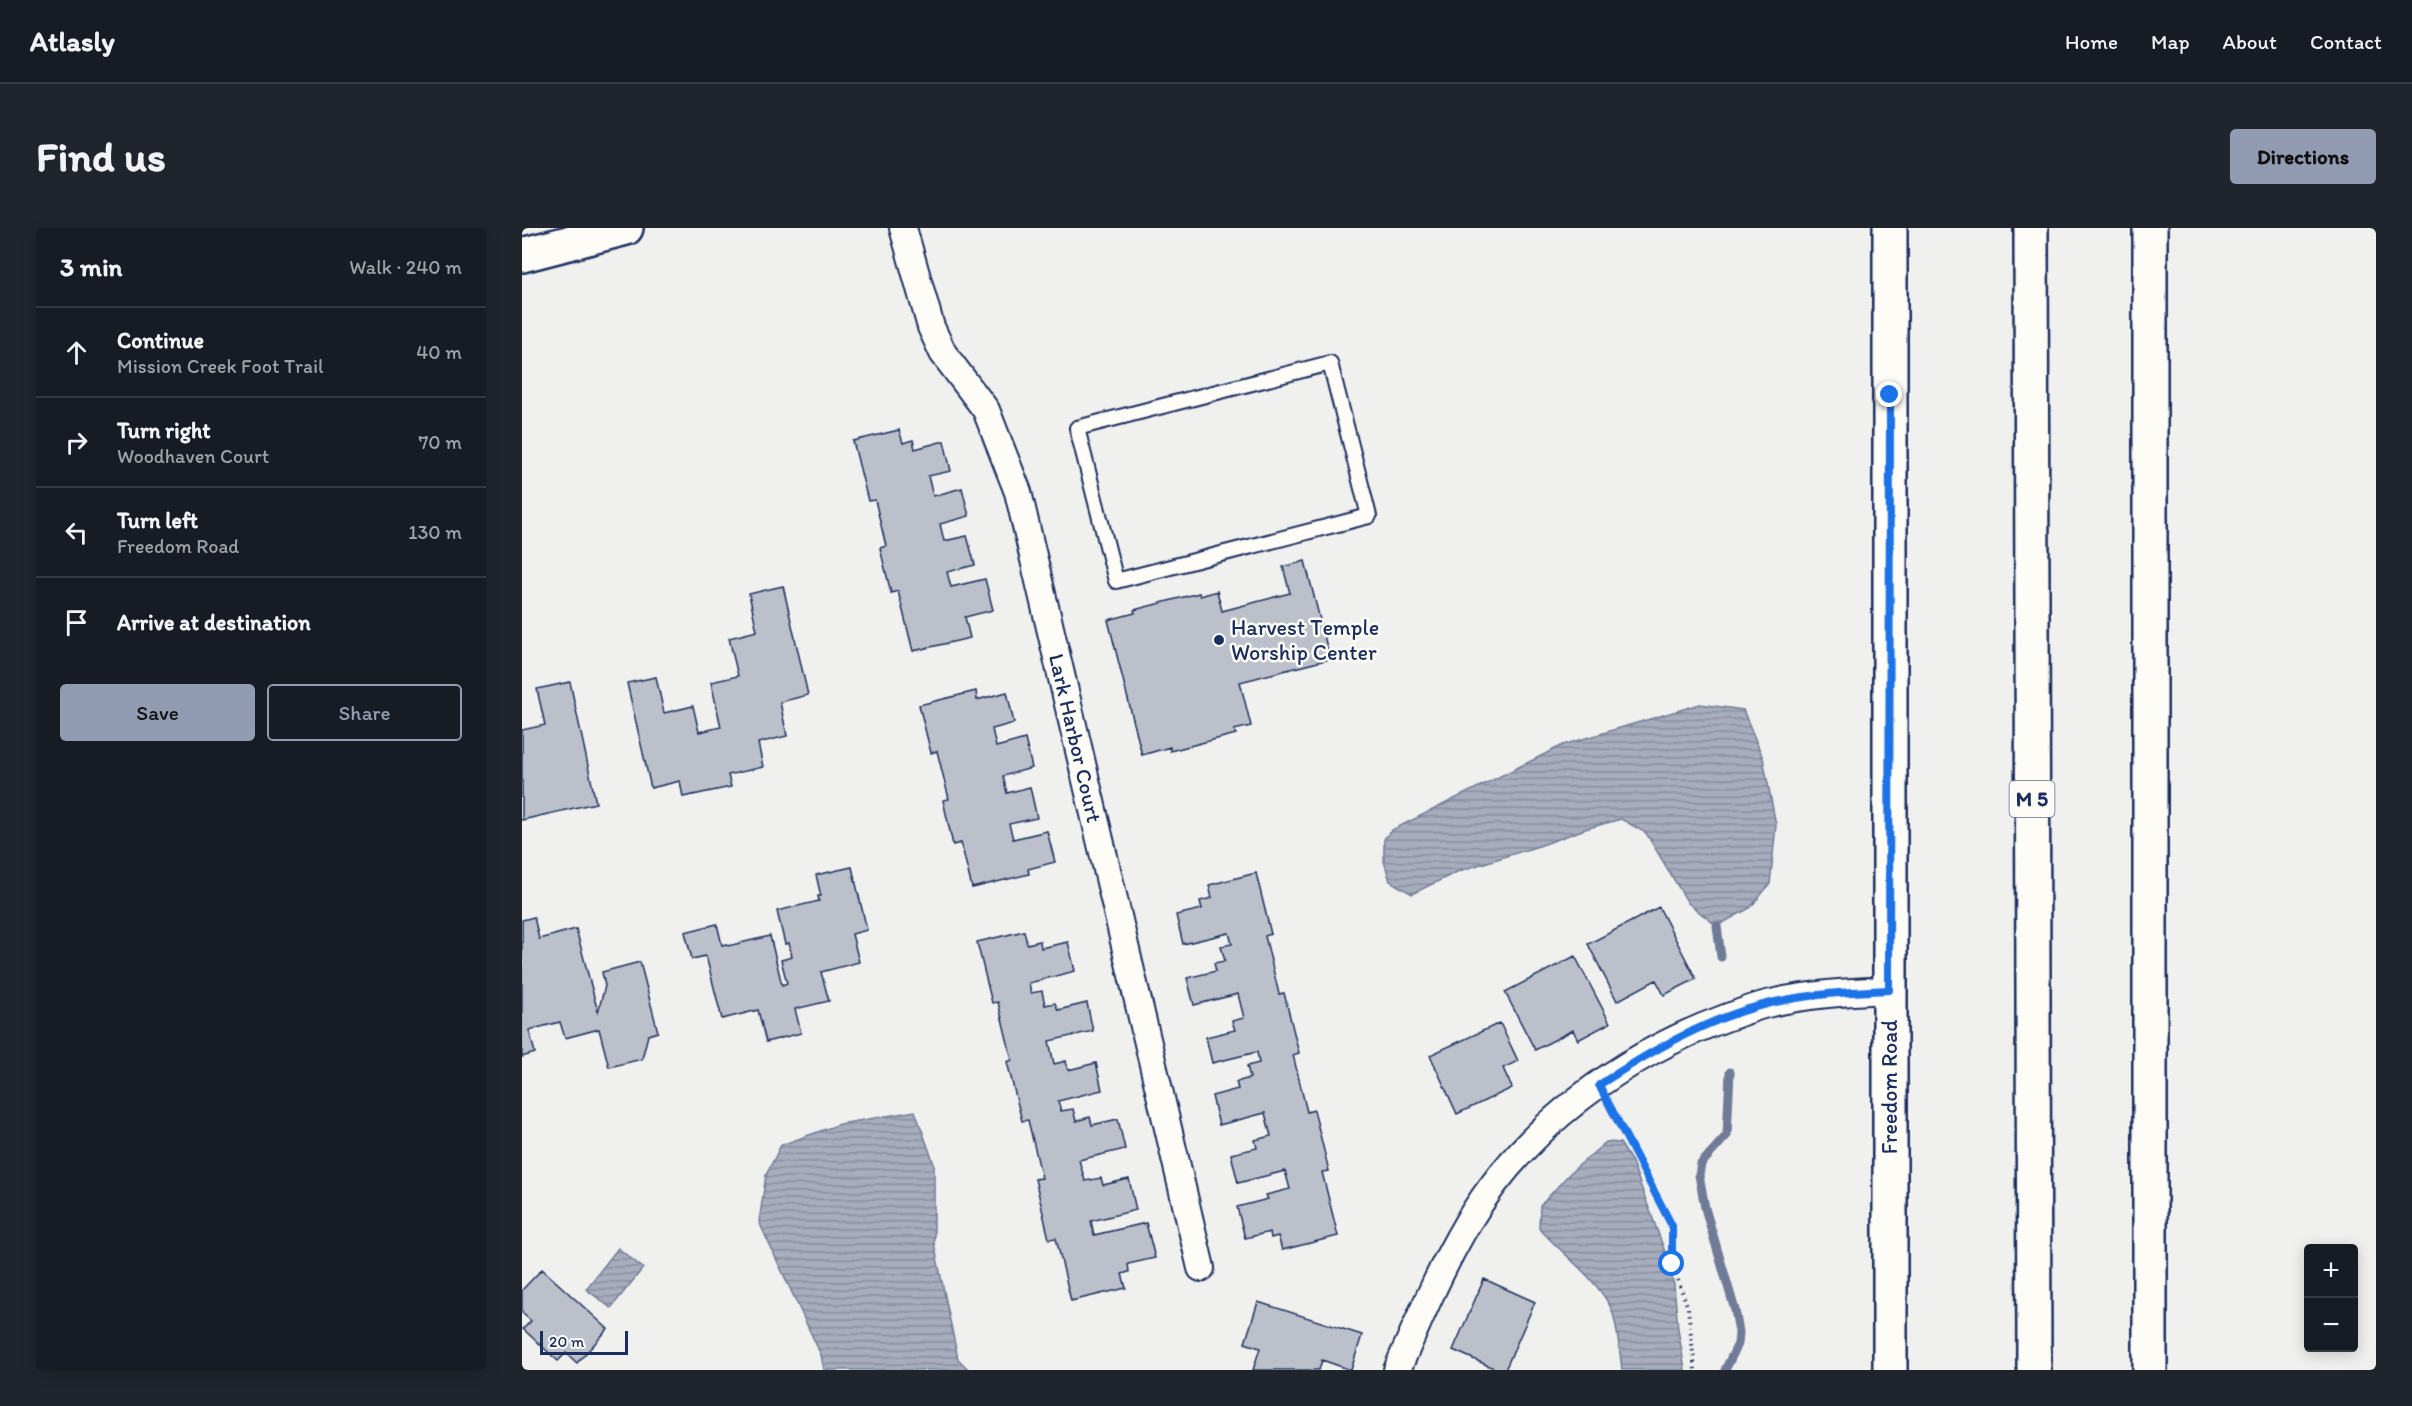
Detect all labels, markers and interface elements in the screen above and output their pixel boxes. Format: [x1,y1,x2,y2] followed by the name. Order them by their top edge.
[30,24,115,58] text: Atlasly
[2065,29,2118,54] text: Home
[2151,29,2190,54] text: Map
[2223,29,2277,54] text: About
[2310,29,2382,54] text: Contact
[2230,129,2376,184] button: Directions
[36,131,166,182] text: Find us
[60,251,122,283] text: 3 min
[349,255,462,279] text: Walk · 240 m
[117,327,204,354] text: Continue
[60,336,93,369] icon: ahead
[416,340,462,364] text: 40 m
[117,354,324,378] text: Mission Creek Foot Trail
[1876,381,1902,407] route end
[117,417,211,444] text: Turn right
[60,426,93,459] icon: right
[418,430,462,454] text: 70 m
[117,444,269,468] text: Woodhaven Court
[117,507,198,534] text: Turn left
[60,516,93,549] icon: left
[408,520,462,544] text: 130 m
[117,534,239,558] text: Freedom Road
[60,606,93,639] icon: arrive
[117,609,311,636] text: Arrive at destination
[1231,614,1379,666] place label: Harvest Temple Worship Center
[1212,633,1226,647] marker: Harvest Temple Worship Center
[1043,651,1108,825] street label: Lark Harbor Court
[60,684,255,741] button: Save
[267,684,462,741] button: Share
[2010,781,2054,817] road number: M 5
[1876,1020,1903,1154] street label: Freedom Road
[2304,1244,2358,1352] map controls
[2304,1244,2358,1298] button: +
[1658,1250,1684,1276] route start
[2304,1298,2358,1352] button: −
[540,1328,628,1356] scale bar
[549,1332,584,1351] text: 20 m

